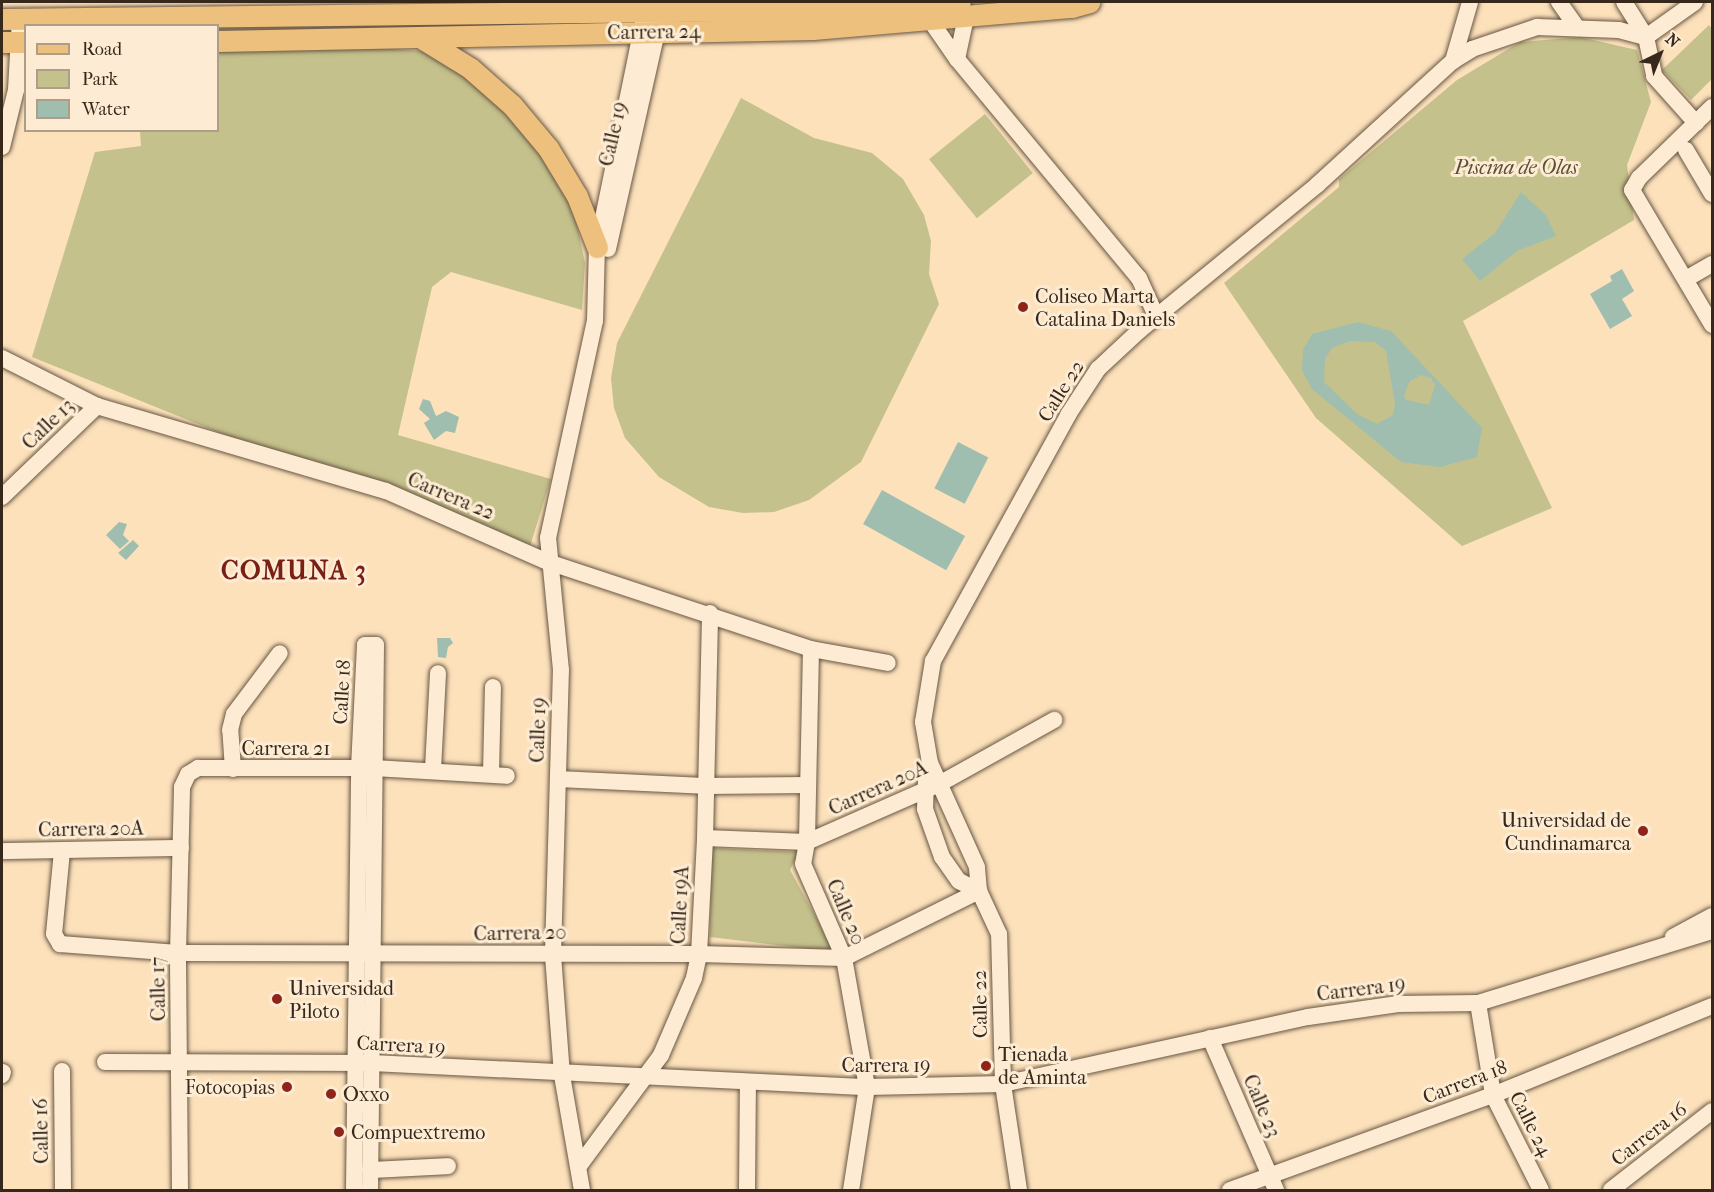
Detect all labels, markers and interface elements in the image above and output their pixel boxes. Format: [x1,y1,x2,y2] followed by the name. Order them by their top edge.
[607,19,701,45] street label: Carrera 24
[24,24,219,132] legend
[1630,24,1690,84] north arrow
[1662,29,1684,52] text: N
[82,39,122,60] text: Road
[82,69,118,90] text: Park
[82,99,130,120] text: Water
[594,99,632,169] street label: Calle 19
[1454,155,1578,179] park label: Piscina de Olas
[1035,284,1175,331] place label: Coliseo Marta Catalina Daniels
[1016,300,1030,314] marker: Coliseo Marta Catalina Daniels
[1033,356,1089,426] street label: Calle 22
[17,393,79,455] street label: Calle 13
[404,467,498,525] street label: Carrera 22
[221,555,367,587] district label: COMUNA 3
[328,659,356,725] street label: Calle 18
[525,697,551,763] street label: Calle 19
[242,736,330,760] street label: Carrera 21
[825,756,931,820] street label: Carrera 20A
[1501,808,1631,855] place label: Universidad de Cundinamarca
[38,816,144,842] street label: Carrera 20A
[1636,824,1650,838] marker: Universidad de Cundinamarca
[666,865,694,945] street label: Calle 19A
[821,875,871,949] street label: Calle 20
[473,920,567,946] street label: Carrera 20
[145,956,171,1022] street label: Calle 17
[967,970,993,1038] street label: Calle 22
[1315,972,1407,1006] street label: Carrera 19
[289,976,394,1023] place label: Universidad Piloto
[270,992,284,1006] marker: Universidad Piloto
[356,1031,446,1059] street label: Carrera 19
[998,1042,1086,1089] place label: Tienada de Aminta
[841,1053,931,1077] street label: Carrera 19
[1419,1055,1511,1109] street label: Carrera 18
[979,1059,993,1073] marker: Tienada de Aminta
[1238,1071,1286,1141] street label: Calle 23
[185,1075,275,1099] place label: Fotocopias
[280,1080,294,1094] marker: Fotocopias
[343,1082,390,1106] place label: Oxxo
[324,1087,338,1101] marker: Oxxo
[1504,1087,1558,1161] street label: Calle 24
[1606,1097,1692,1171] street label: Carrera 16
[28,1098,54,1164] street label: Calle 16
[351,1120,485,1144] place label: Compuextremo
[332,1125,346,1139] marker: Compuextremo

